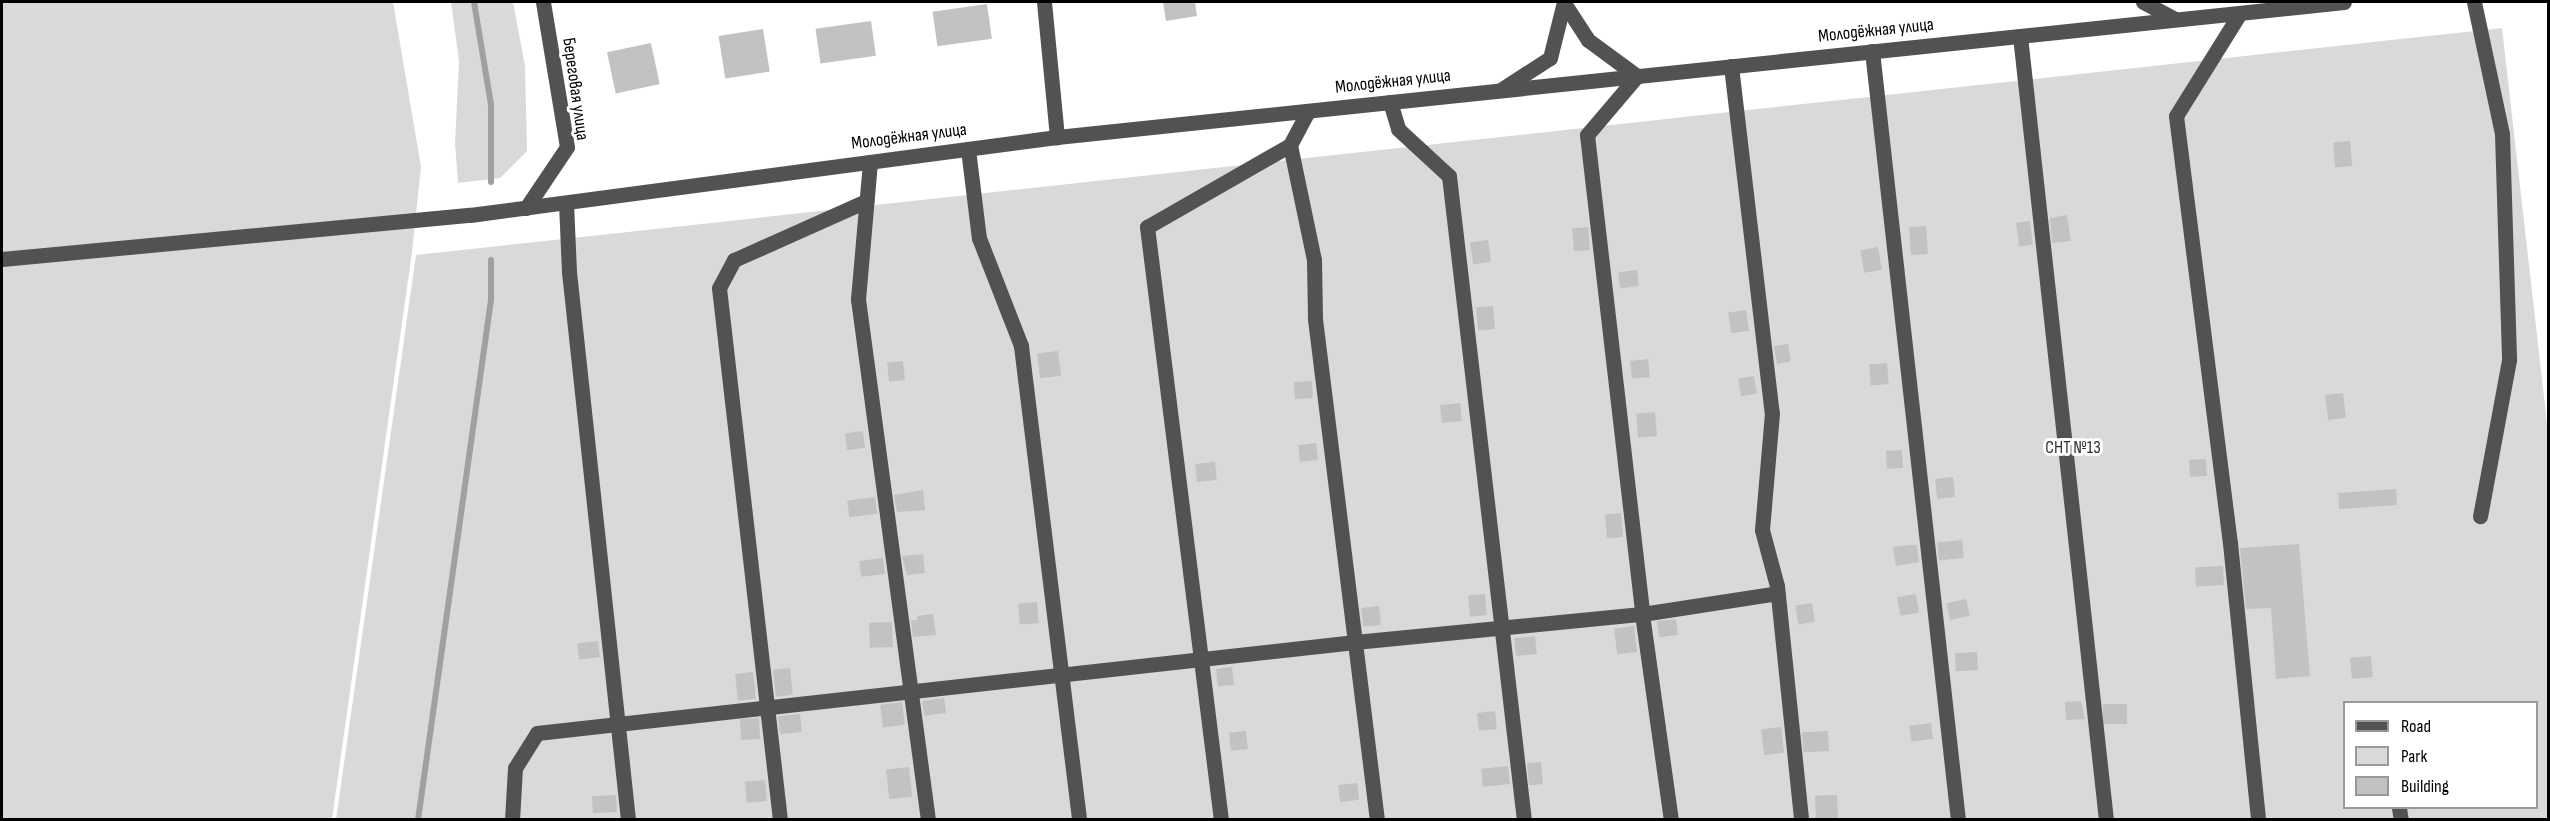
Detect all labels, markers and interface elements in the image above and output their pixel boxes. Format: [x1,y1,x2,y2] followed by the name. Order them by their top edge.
[1817,14,1935,48] street label: Молодёжная улица
[557,36,593,142] street label: Береговая улица
[1334,65,1452,99] street label: Молодёжная улица
[850,119,968,155] street label: Молодёжная улица
[2045,437,2101,459] park label: СНТ №13
[2343,701,2538,809] legend
[2401,716,2431,737] text: Road
[2401,746,2427,767] text: Park
[2401,776,2449,797] text: Building

